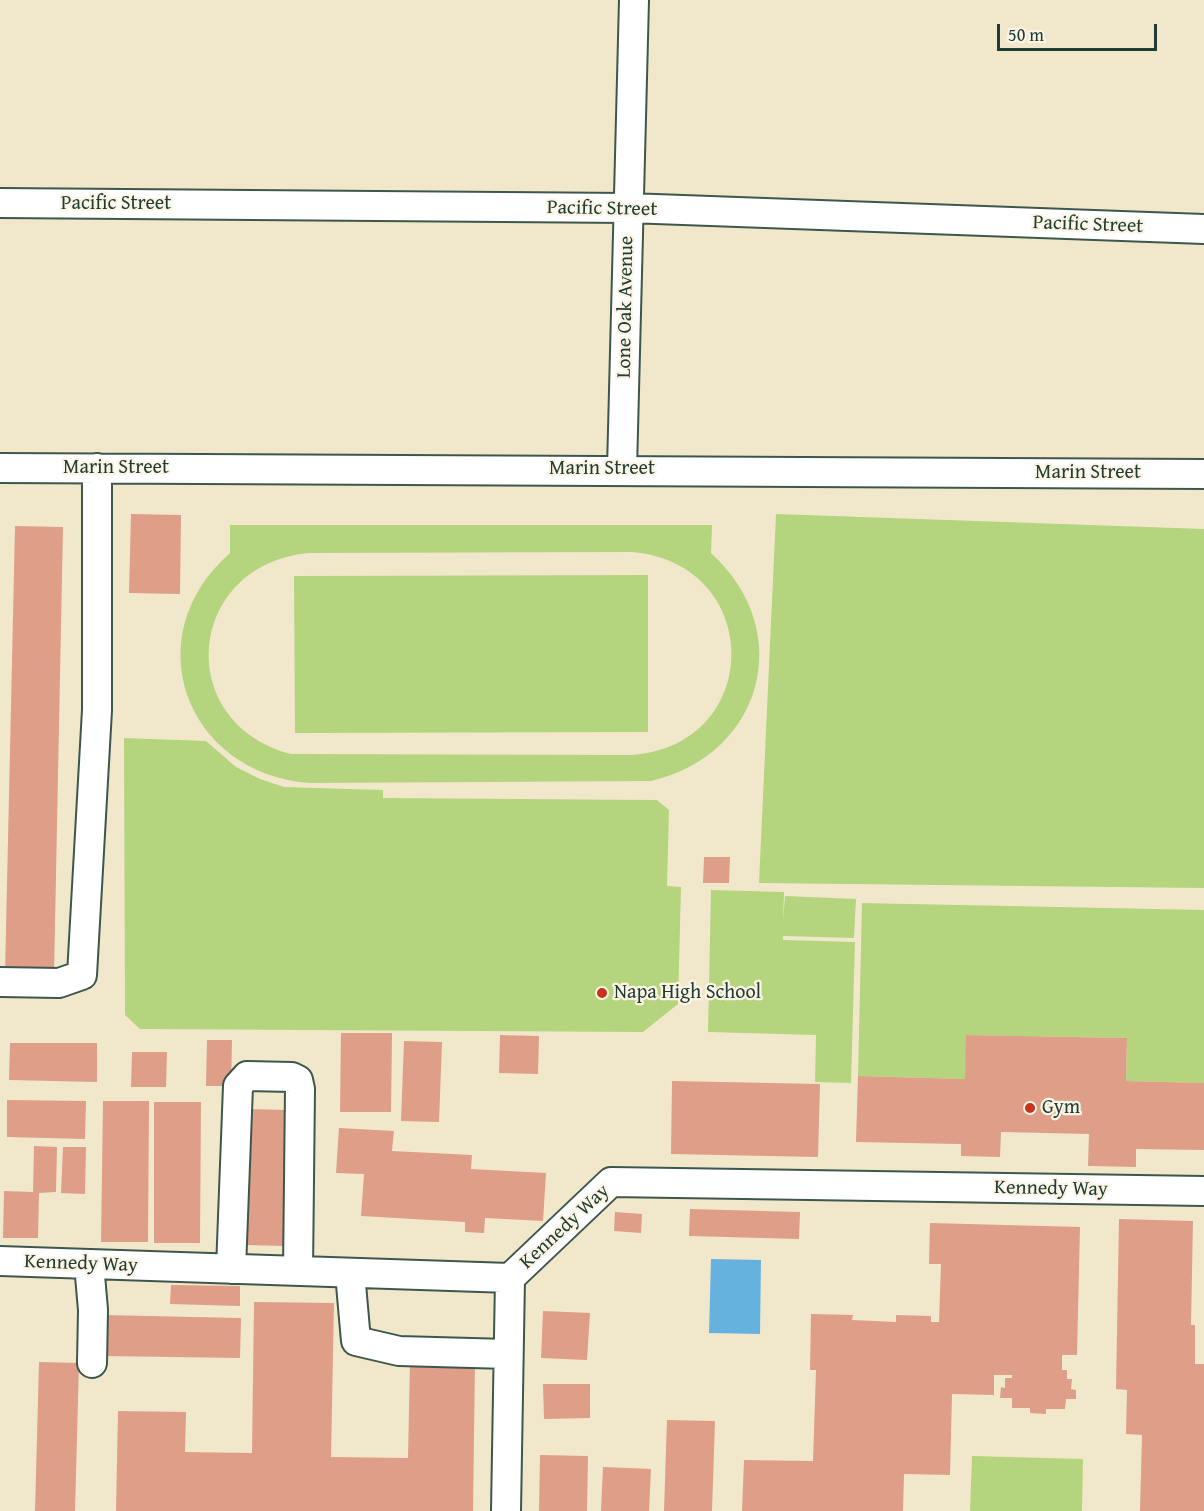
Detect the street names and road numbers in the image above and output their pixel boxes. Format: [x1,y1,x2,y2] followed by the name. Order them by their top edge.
[61,192,171,216] street label: Pacific Street
[547,196,657,222] street label: Pacific Street
[1032,211,1144,239] street label: Pacific Street
[613,236,639,378] street label: Lone Oak Avenue
[63,456,169,480] street label: Marin Street
[549,457,655,481] street label: Marin Street
[1035,461,1141,485] street label: Marin Street
[994,1176,1108,1202] street label: Kennedy Way
[515,1179,615,1275] street label: Kennedy Way
[24,1250,138,1278] street label: Kennedy Way

